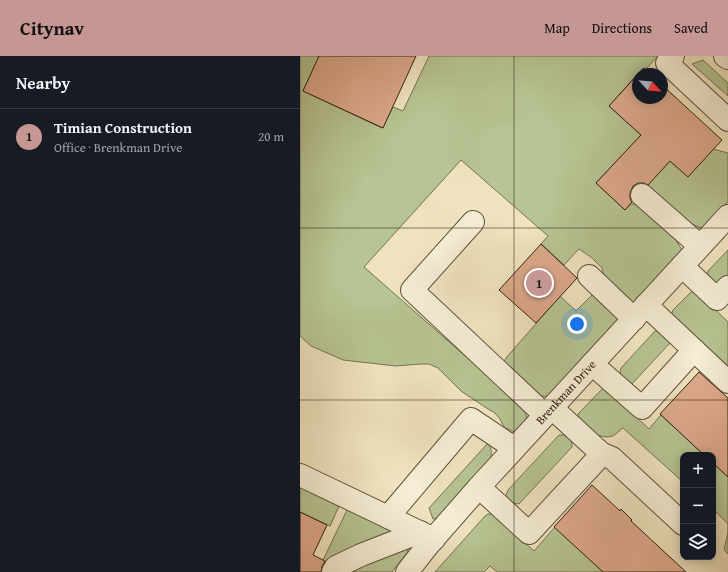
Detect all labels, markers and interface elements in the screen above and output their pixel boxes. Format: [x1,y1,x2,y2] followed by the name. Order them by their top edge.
[20,14,84,42] text: Citynav
[544,18,570,38] text: Map
[592,18,652,38] text: Directions
[674,18,708,38] text: Saved
[632,68,668,104] north arrow
[16,70,70,95] text: Nearby
[54,117,192,138] text: Timian Construction
[26,127,32,146] text: 1
[258,127,284,146] text: 20 m
[54,138,182,157] text: Office · Brenkman Drive
[526,268,552,298] pin: 1
[567,314,587,334] your location
[532,356,600,428] street label: Brenkman Drive
[680,452,716,560] map controls
[680,452,716,488] button: +
[680,488,716,524] button: −
[680,524,716,560] button: layers

